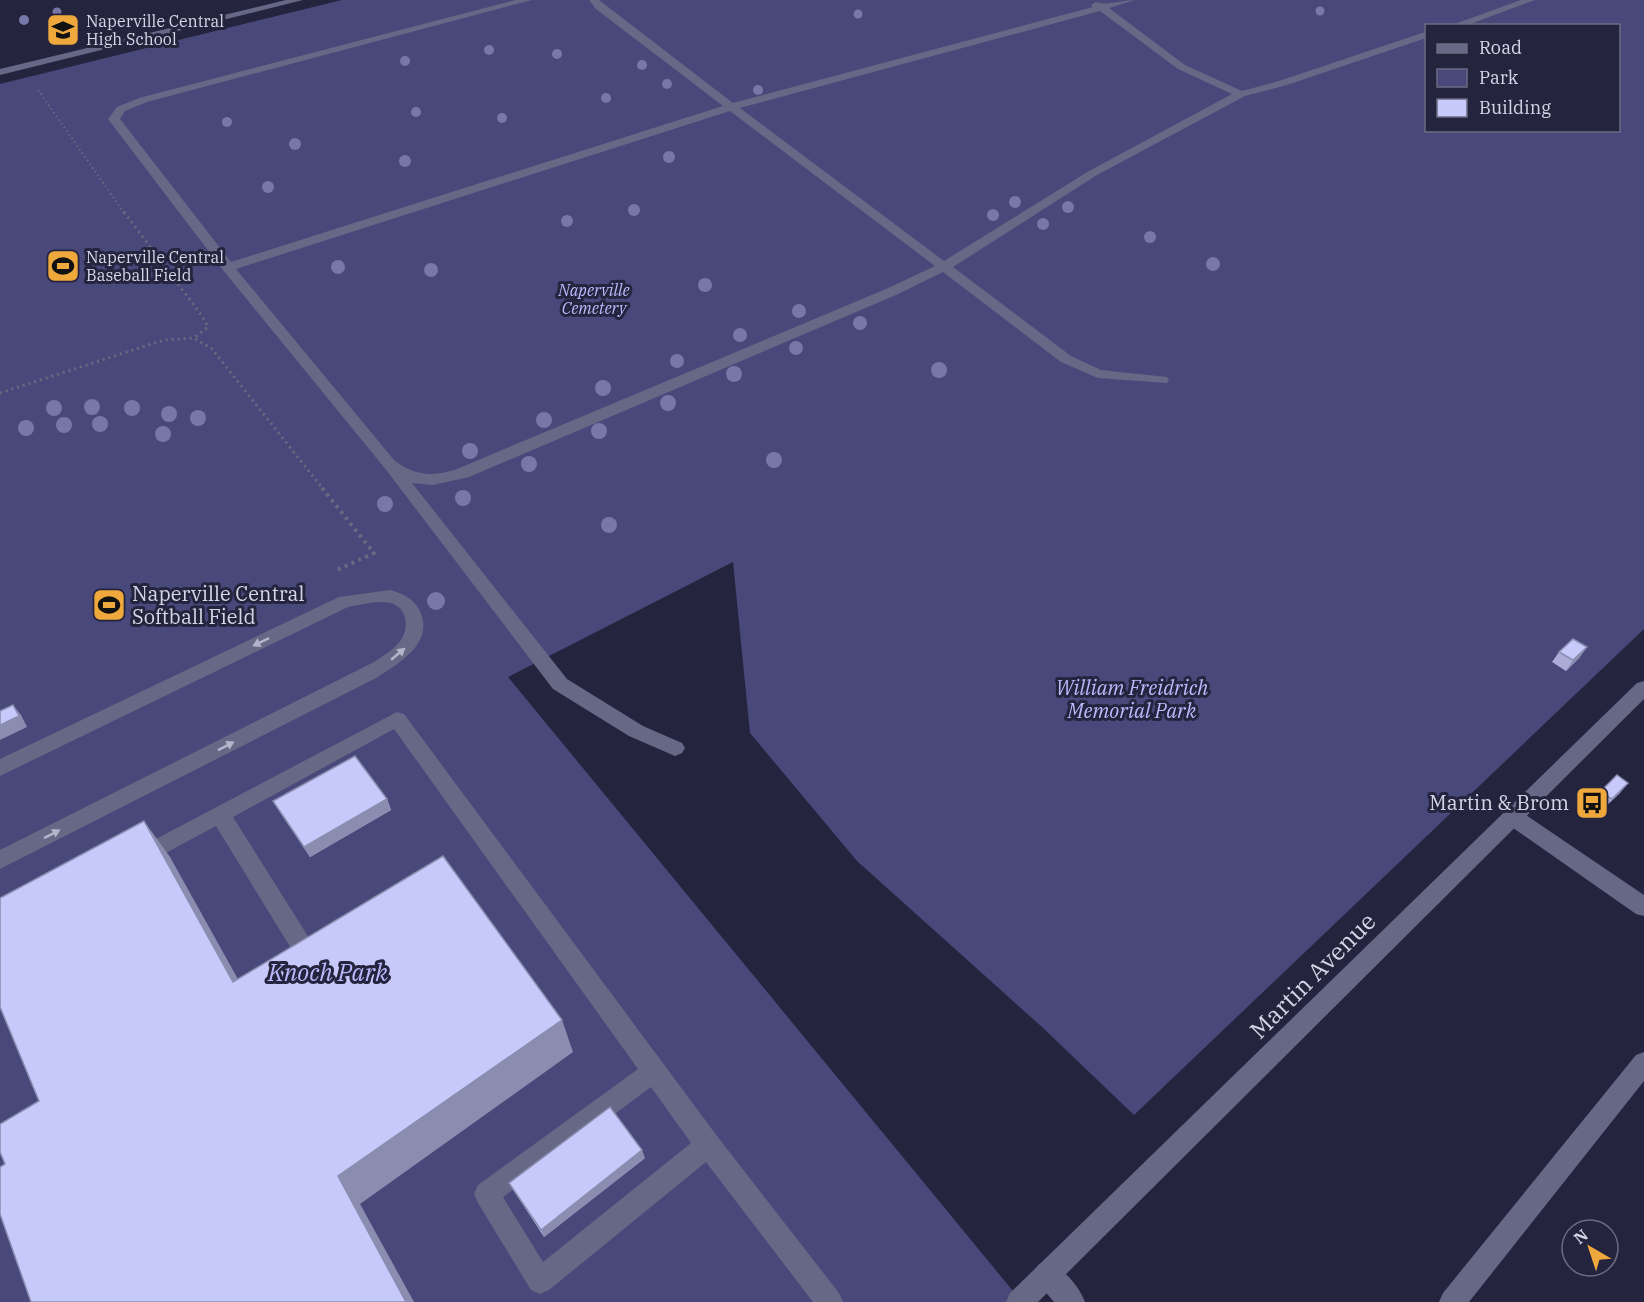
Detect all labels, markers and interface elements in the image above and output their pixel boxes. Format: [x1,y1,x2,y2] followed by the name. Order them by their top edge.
[86,11,224,49] place label: Naperville Central High School
[45,12,81,48] school or university icon: Naperville Central High School
[1425,24,1620,132] legend
[1479,36,1522,59] text: Road
[1479,66,1519,89] text: Park
[1479,96,1551,119] text: Building
[86,247,224,285] place label: Naperville Central Baseball Field
[45,248,81,284] sports icon: Naperville Central Baseball Field
[557,280,630,318] park label: Naperville Cemetery
[132,580,304,630] place label: Naperville Central Softball Field
[91,587,127,623] sports icon: Naperville Central Softball Field
[253,638,270,647] one-way arrow
[390,647,405,661] one-way arrow
[1056,674,1208,724] park label: William Freidrich Memorial Park
[217,741,235,751] one-way arrow
[1574,785,1610,821] bus stop icon: Martin & Brom
[1429,789,1569,816] place label: Martin & Brom
[44,829,61,839] one-way arrow
[1242,905,1382,1045] street label: Martin Avenue
[267,956,388,988] park label: Knoch Park
[1560,1218,1620,1278] north arrow
[1569,1225,1592,1248] text: N

